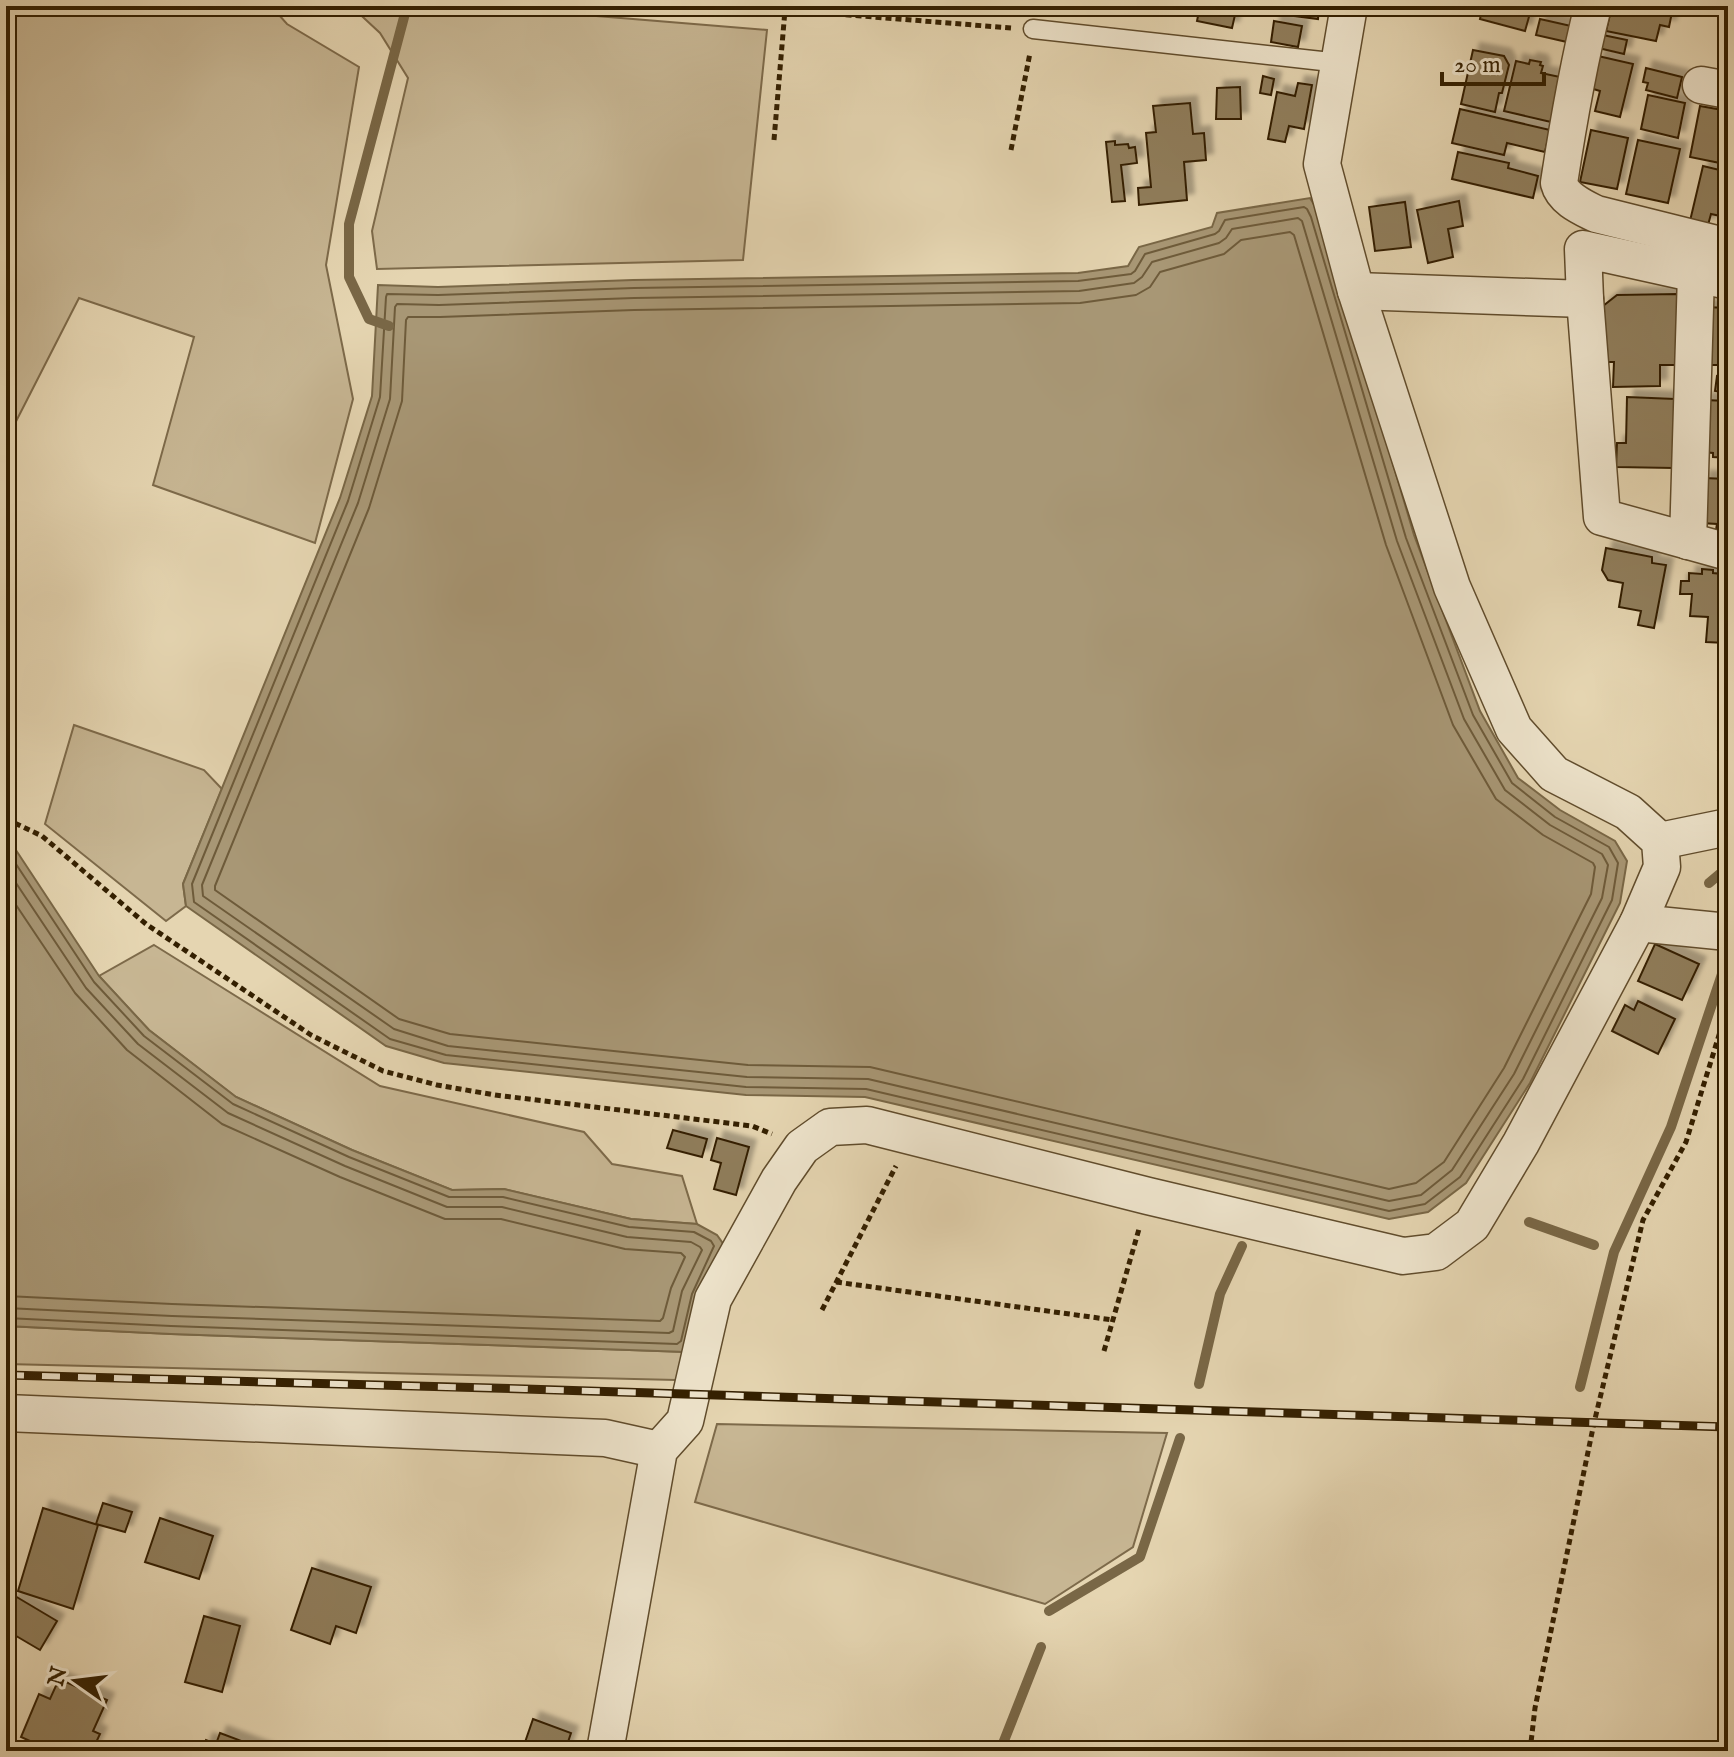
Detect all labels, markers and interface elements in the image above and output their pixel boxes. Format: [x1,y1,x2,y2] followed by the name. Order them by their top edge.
[1442,36,1544,86] scale bar
[1454,50,1501,81] text: 20 m
[36,1641,116,1721] north arrow
[42,1664,74,1690] text: N

